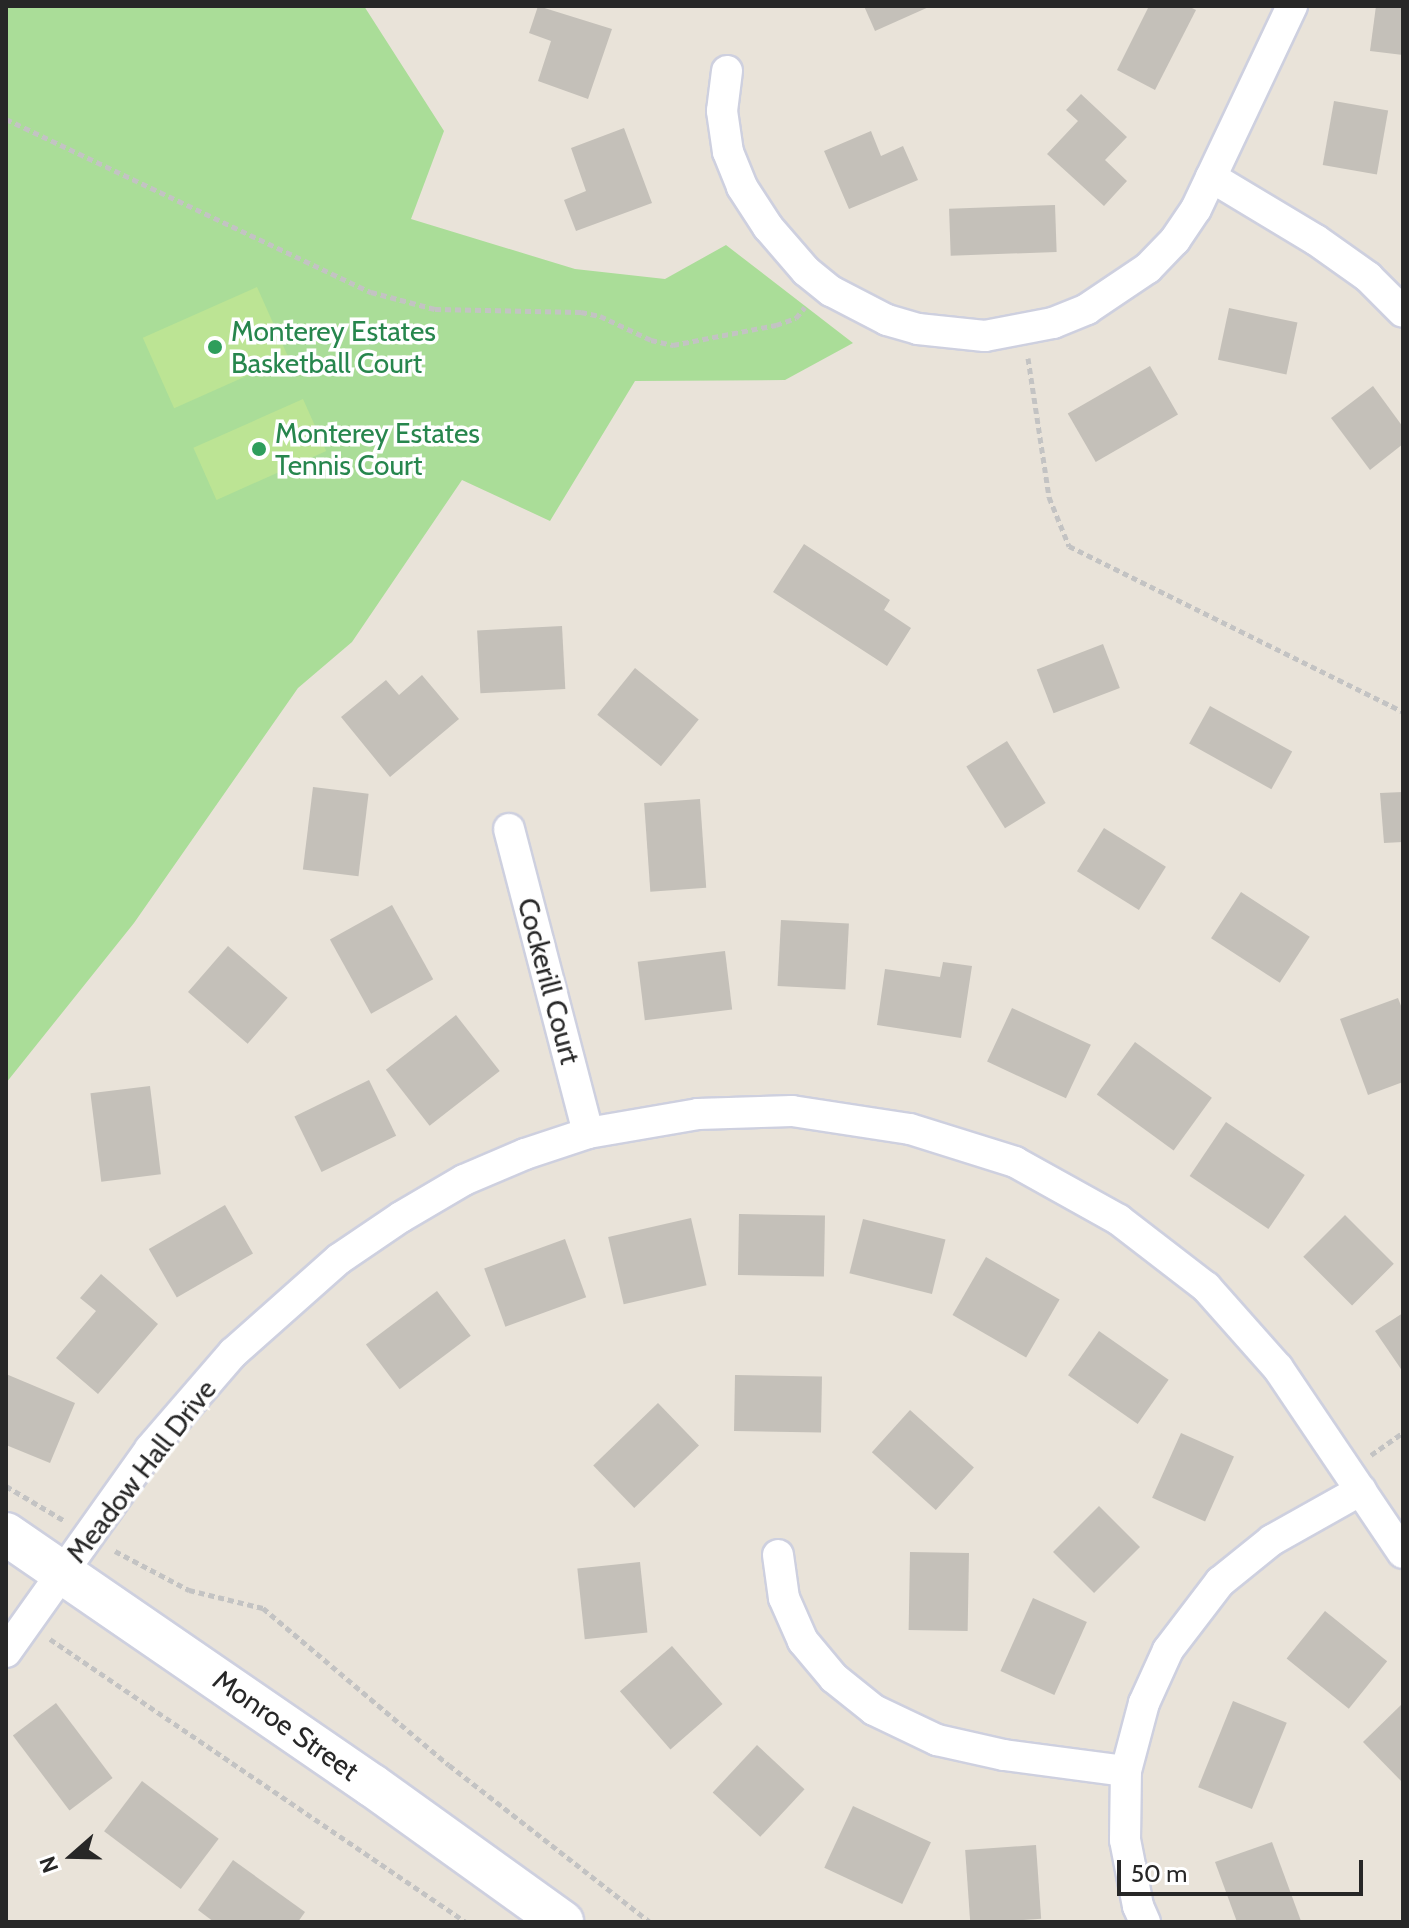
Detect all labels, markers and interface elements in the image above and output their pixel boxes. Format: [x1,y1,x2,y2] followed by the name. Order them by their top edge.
[231,314,436,380] place label: Monterey Estates Basketball Court
[206,338,224,356] marker: Monterey Estates Basketball Court
[275,416,480,482] place label: Monterey Estates Tennis Court
[250,440,268,458] marker: Monterey Estates Tennis Court
[511,894,587,1068] street label: Cockerill Court
[59,1373,223,1569] street label: Meadow Hall Drive
[207,1663,365,1787] street label: Monroe Street
[32,1816,112,1896] north arrow
[1121,1844,1367,1894] scale bar
[34,1852,64,1876] text: N
[1131,1859,1187,1888] text: 50 m

